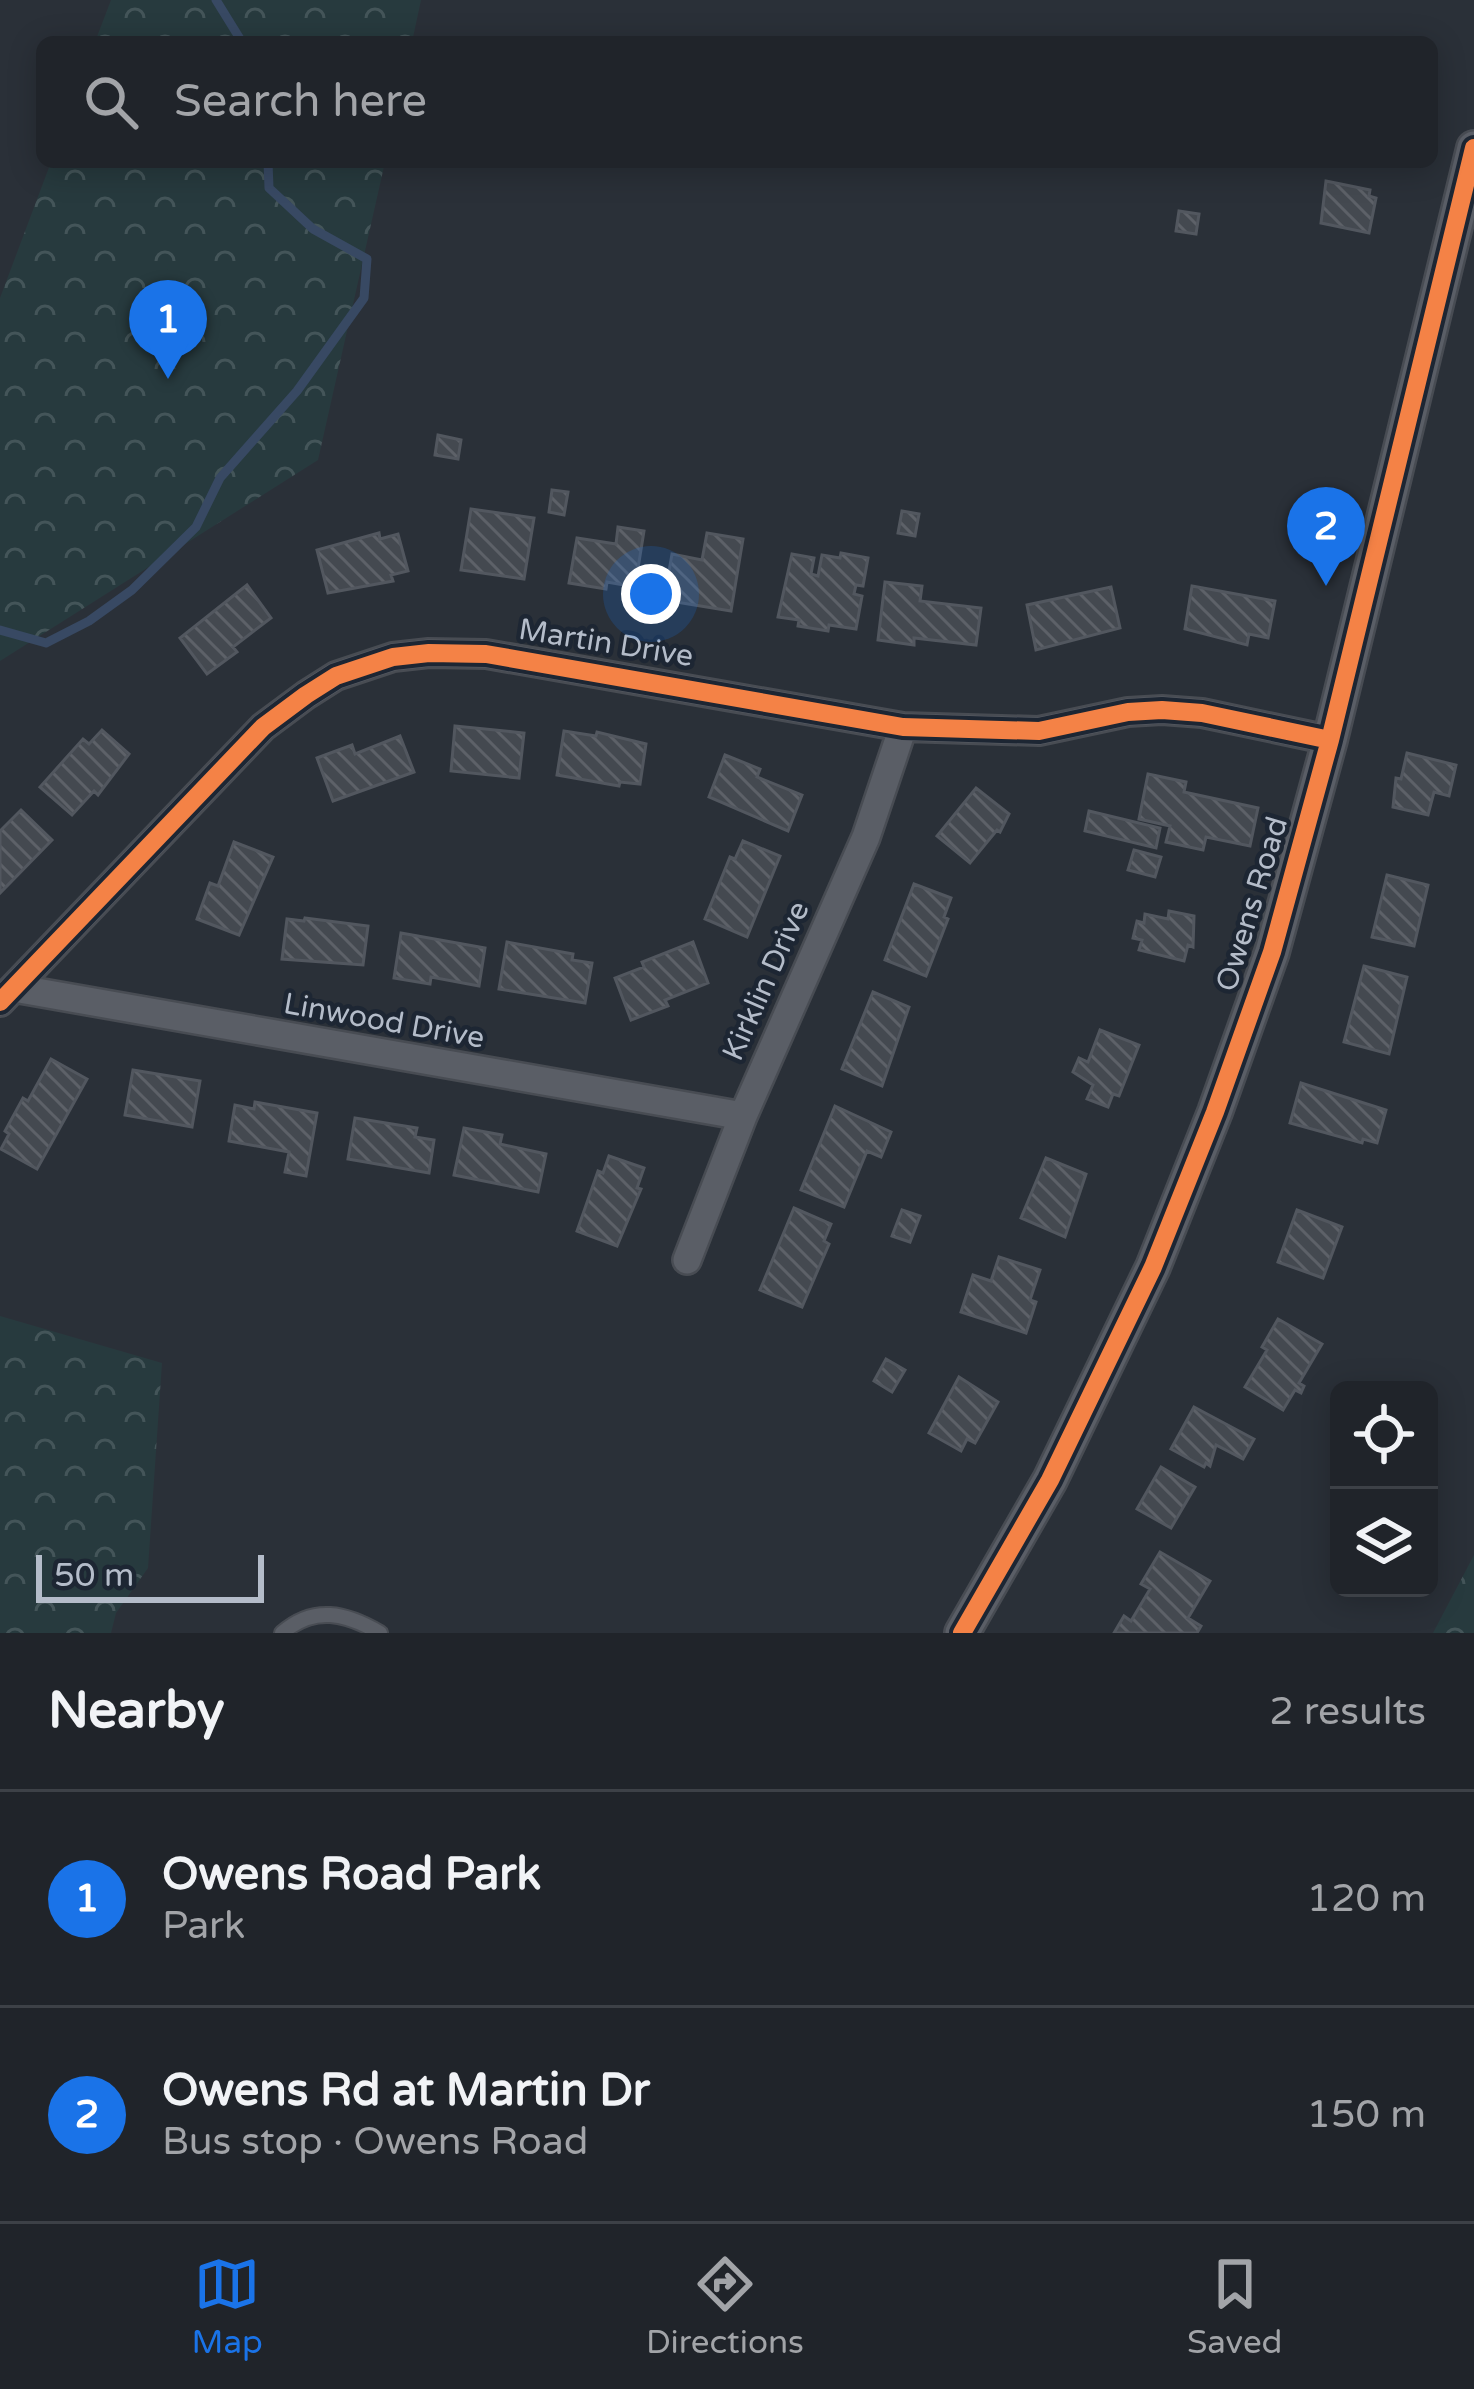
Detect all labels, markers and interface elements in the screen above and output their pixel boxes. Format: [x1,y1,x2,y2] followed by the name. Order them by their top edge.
[36,36,1438,168] search box
[78,69,144,135] icon: search
[174,75,427,129] text: Search here
[129,280,207,379] pin: 1
[1287,487,1365,586] pin: 2
[621,564,681,624] your location
[516,611,696,675] street label: Martin Drive
[1208,812,1296,996] street label: Owens Road
[714,896,818,1066] street label: Kirklin Drive
[281,985,487,1057] street label: Linwood Drive
[1330,1381,1438,1597] map controls
[1330,1381,1438,1489] button: locate
[1330,1489,1438,1597] button: layers
[36,1549,264,1602] scale bar
[54,1556,134,1595] text: 50 m
[48,1680,225,1742] text: Nearby
[1269,1688,1426,1735] text: 2 results
[162,1848,541,1902] text: Owens Road Park
[75,1875,99,1922] text: 1
[1307,1875,1426,1922] text: 120 m
[162,1902,245,1949] text: Park
[162,2064,650,2118] text: Owens Rd at Martin Dr
[75,2091,99,2138] text: 2
[1307,2091,1426,2138] text: 150 m
[162,2118,588,2165] text: Bus stop · Owens Road
[192,2251,263,2362] tab: Map
[646,2251,804,2362] tab: Directions
[1187,2251,1282,2362] tab: Saved

